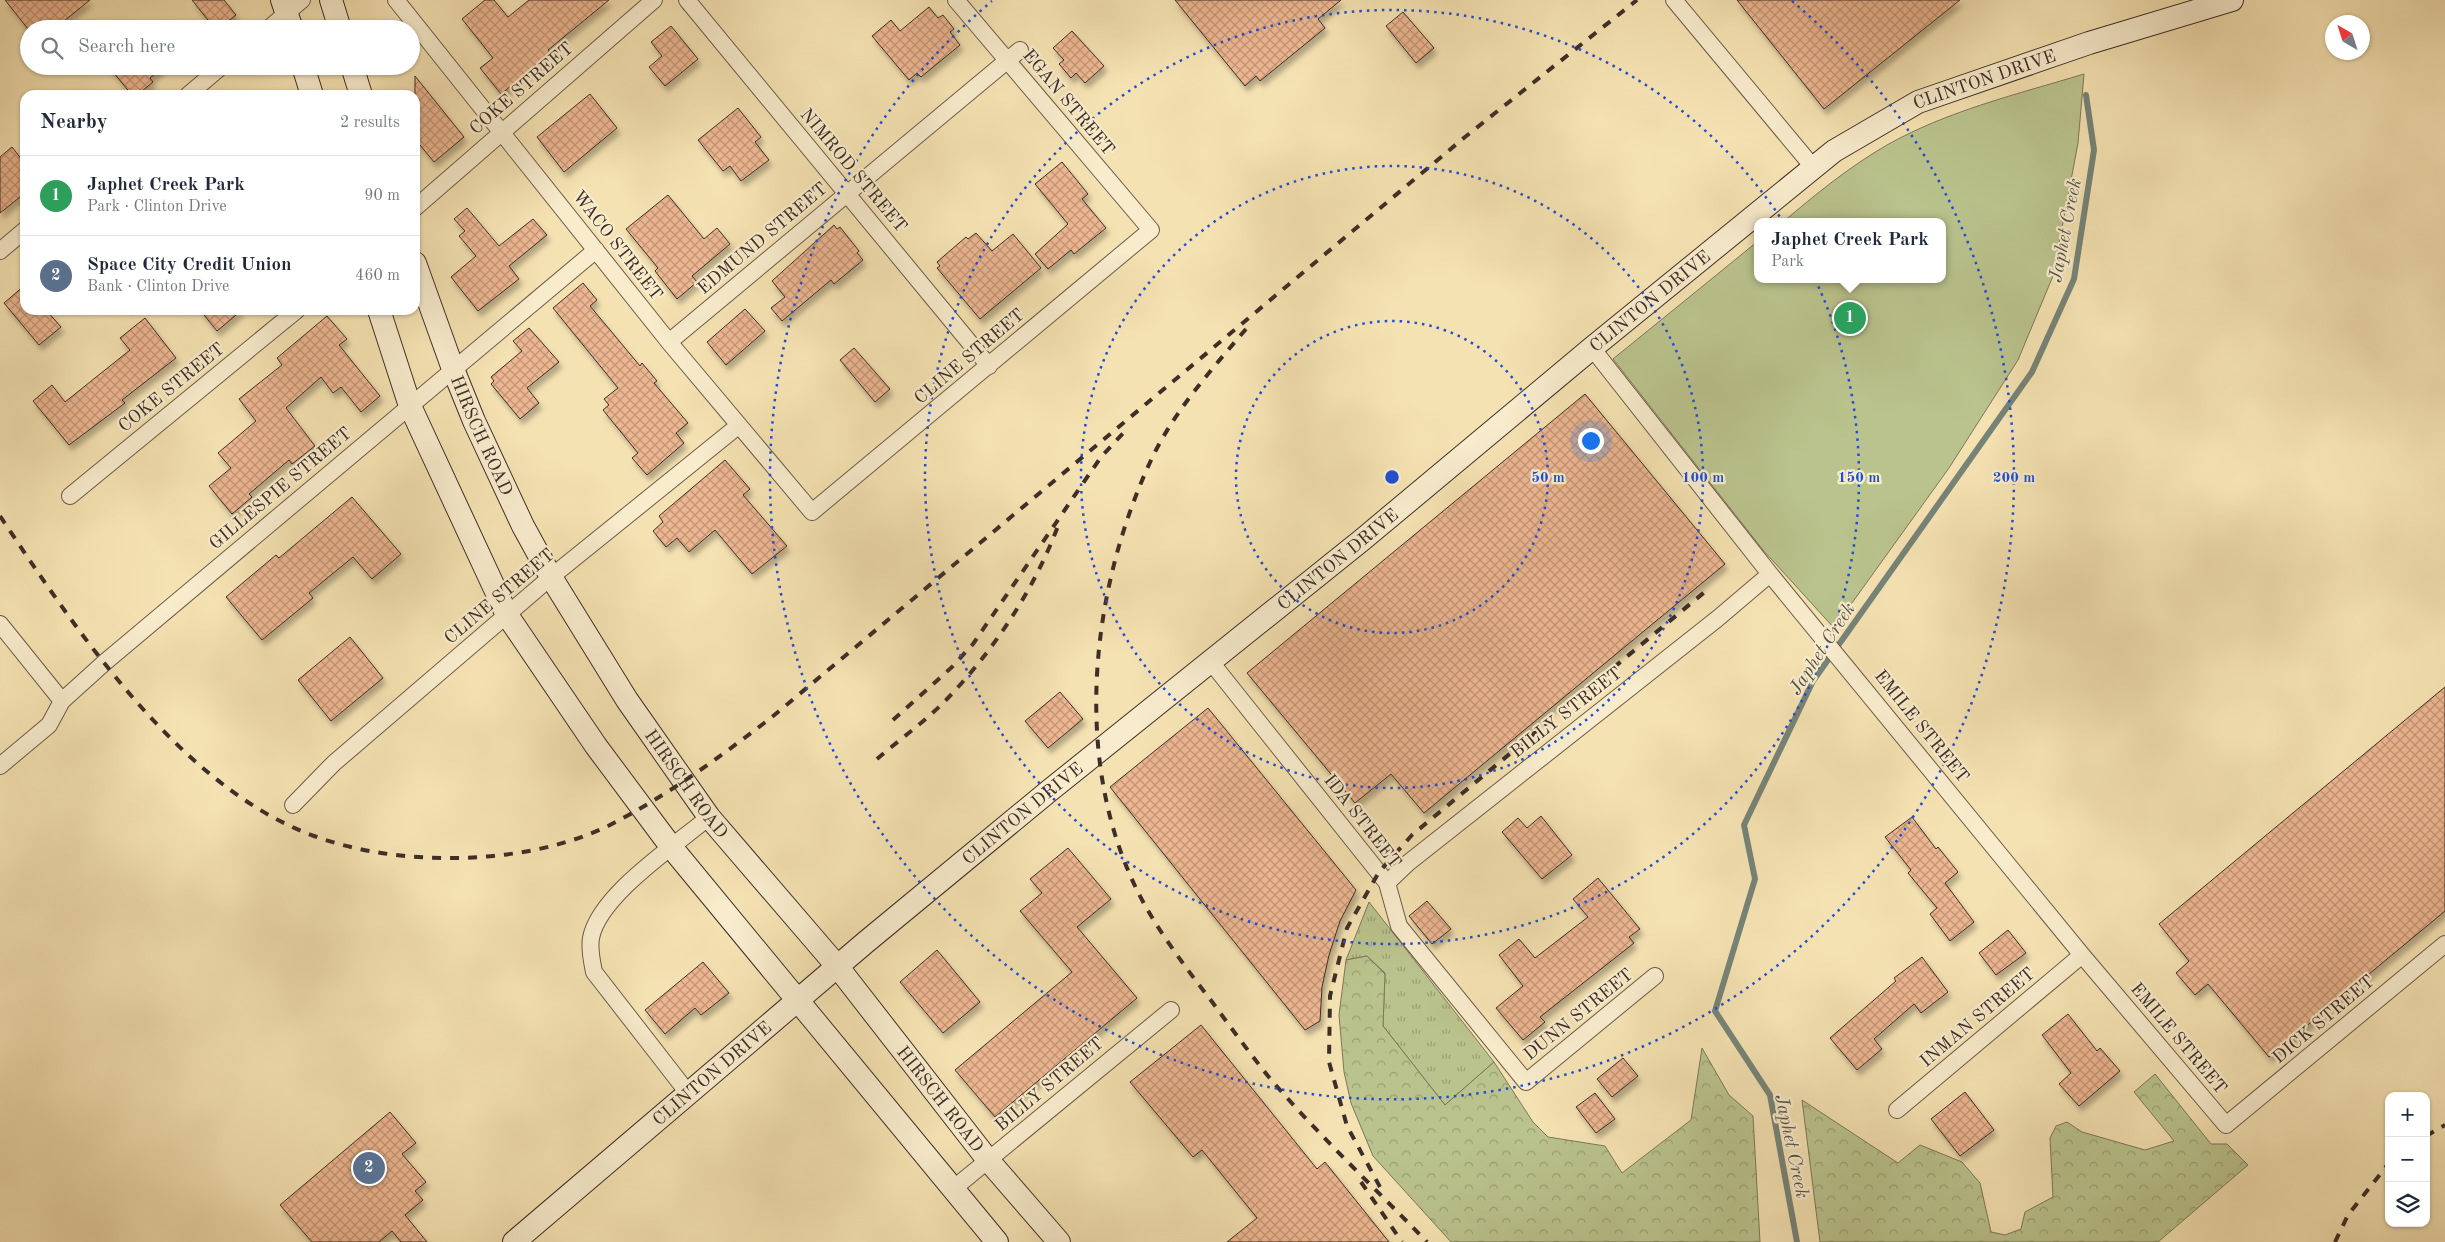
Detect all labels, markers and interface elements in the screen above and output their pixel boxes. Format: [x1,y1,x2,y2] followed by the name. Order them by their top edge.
[2325,15,2370,60] north arrow
[20,20,420,75] search box
[38,34,66,62] icon: search
[78,38,175,57] text: Search here
[467,39,577,138] street label: COKE STREET
[1019,46,1118,159] street label: EGAN STREET
[1911,47,2058,113] street label: CLINTON DRIVE
[796,105,910,236] street label: NIMROD STREET
[40,112,108,133] text: Nearby
[340,115,400,131] text: 2 results
[87,176,245,195] text: Japhet Creek Park
[2047,177,2086,284] water label: Japhet Creek
[694,179,831,298] street label: EDMUND STREET
[569,187,665,304] street label: WACO STREET
[51,188,61,204] text: 1
[364,188,400,204] text: 90 m
[87,199,227,215] text: Park · Clinton Drive
[1754,218,1946,283] popup
[1771,231,1929,250] text: Japhet Creek Park
[1587,248,1714,356] street label: CLINTON DRIVE
[1771,254,1804,270] text: Park
[87,256,292,275] text: Space City Credit Union
[51,268,61,284] text: 2
[355,268,400,284] text: 460 m
[87,279,229,295] text: Bank · Clinton Drive
[1834,299,1866,337] pin: 1
[911,306,1028,408] street label: CLINE STREET
[115,340,228,436] street label: COKE STREET
[447,373,515,498] street label: HIRSCH ROAD
[206,424,355,553] street label: GILLESPIE STREET
[1578,428,1604,454] your location
[1383,468,1401,486] centre of rings
[1531,471,1565,486] text: 50 m
[1682,471,1724,486] text: 100 m
[1838,471,1880,486] text: 150 m
[1993,471,2035,486] text: 200 m
[1274,506,1402,614] street label: CLINTON DRIVE
[441,546,558,648] street label: CLINE STREET
[1786,600,1860,699] water label: Japhet Creek
[1508,664,1625,762] street label: BILLY STREET
[1871,667,1972,786] street label: EMILE STREET
[641,727,731,842] street label: HIRSCH ROAD
[959,760,1087,869] street label: CLINTON DRIVE
[1320,771,1404,872] street label: IDA STREET
[1521,965,1637,1064] street label: DUNN STREET
[1917,965,2038,1071] street label: INMAN STREET
[2269,972,2378,1067] street label: DICK STREET
[2127,980,2230,1098] street label: EMILE STREET
[650,1019,775,1130] street label: CLINTON DRIVE
[992,1034,1107,1135] street label: BILLY STREET
[893,1043,986,1156] street label: HIRSCH ROAD
[2385,1092,2430,1227] map controls
[2385,1092,2430,1137] button: +
[1770,1093,1811,1200] water label: Japhet Creek
[2385,1137,2430,1182] button: −
[353,1149,385,1187] pin: 2
[2385,1182,2430,1227] button: layers

